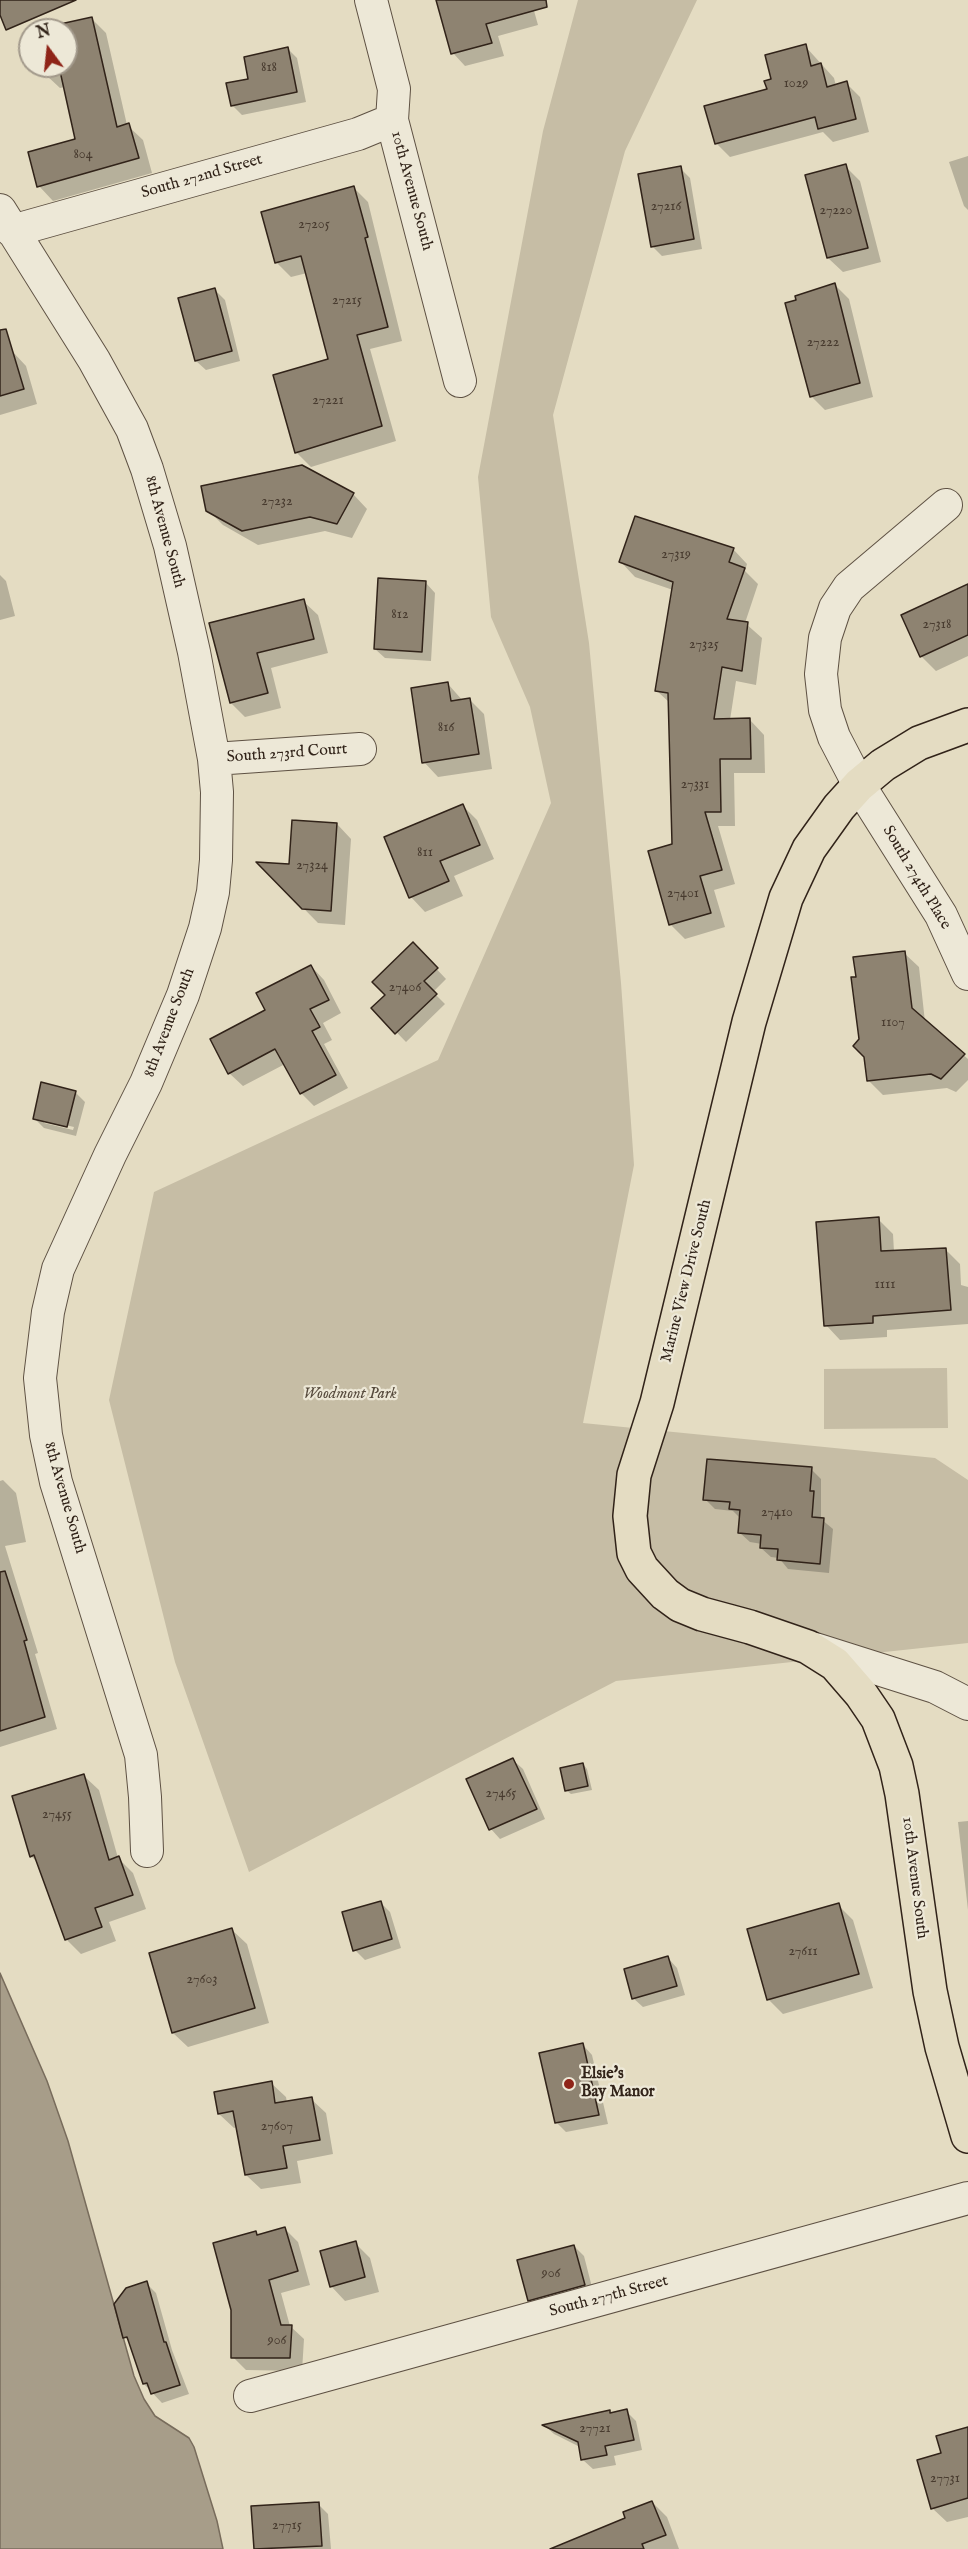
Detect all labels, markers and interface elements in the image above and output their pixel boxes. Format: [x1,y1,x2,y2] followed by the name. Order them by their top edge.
[18,18,78,78] north arrow
[35,21,53,44] text: N
[261,60,277,76] house number: 818
[784,76,808,92] house number: 1029
[386,129,436,253] street label: 10th Avenue South
[73,147,93,163] house number: 804
[139,151,265,203] street label: South 272nd Street
[651,199,681,215] house number: 27216
[820,203,852,219] house number: 27220
[298,217,330,233] house number: 27205
[332,293,362,309] house number: 27215
[807,335,839,351] house number: 27222
[312,393,344,409] house number: 27221
[140,474,188,590] street label: 8th Avenue South
[261,494,293,510] house number: 27232
[661,547,691,563] house number: 27319
[391,607,409,623] house number: 812
[923,617,951,633] house number: 27318
[689,637,719,653] house number: 27325
[438,720,454,736] house number: 816
[226,740,348,768] street label: South 273rd Court
[681,777,709,793] house number: 27331
[878,823,954,933] street label: South 274th Place
[417,845,433,861] house number: 811
[296,858,328,874] house number: 27324
[667,886,699,902] house number: 27401
[140,966,200,1080] street label: 8th Avenue South
[389,980,421,996] house number: 27406
[881,1015,905,1031] house number: 1107
[657,1198,717,1364] street label: Marine View Drive South
[875,1277,895,1293] house number: 1111
[303,1385,397,1405] park label: Woodmont Park
[39,1440,89,1556] street label: 8th Avenue South
[761,1505,793,1521] house number: 27410
[486,1786,516,1802] house number: 27465
[42,1807,72,1823] house number: 27455
[897,1816,931,1940] street label: 10th Avenue South
[788,1944,818,1960] house number: 27611
[187,1972,217,1988] house number: 27603
[581,2065,655,2103] place label: Elsie's Bay Manor
[562,2077,576,2091] marker: Elsie's Bay Manor
[261,2119,293,2135] house number: 27607
[542,2266,560,2282] house number: 906
[548,2272,670,2322] street label: South 277th Street
[268,2333,286,2349] house number: 906
[579,2421,611,2437] house number: 27721
[930,2471,960,2487] house number: 27731
[272,2518,302,2534] house number: 27715

